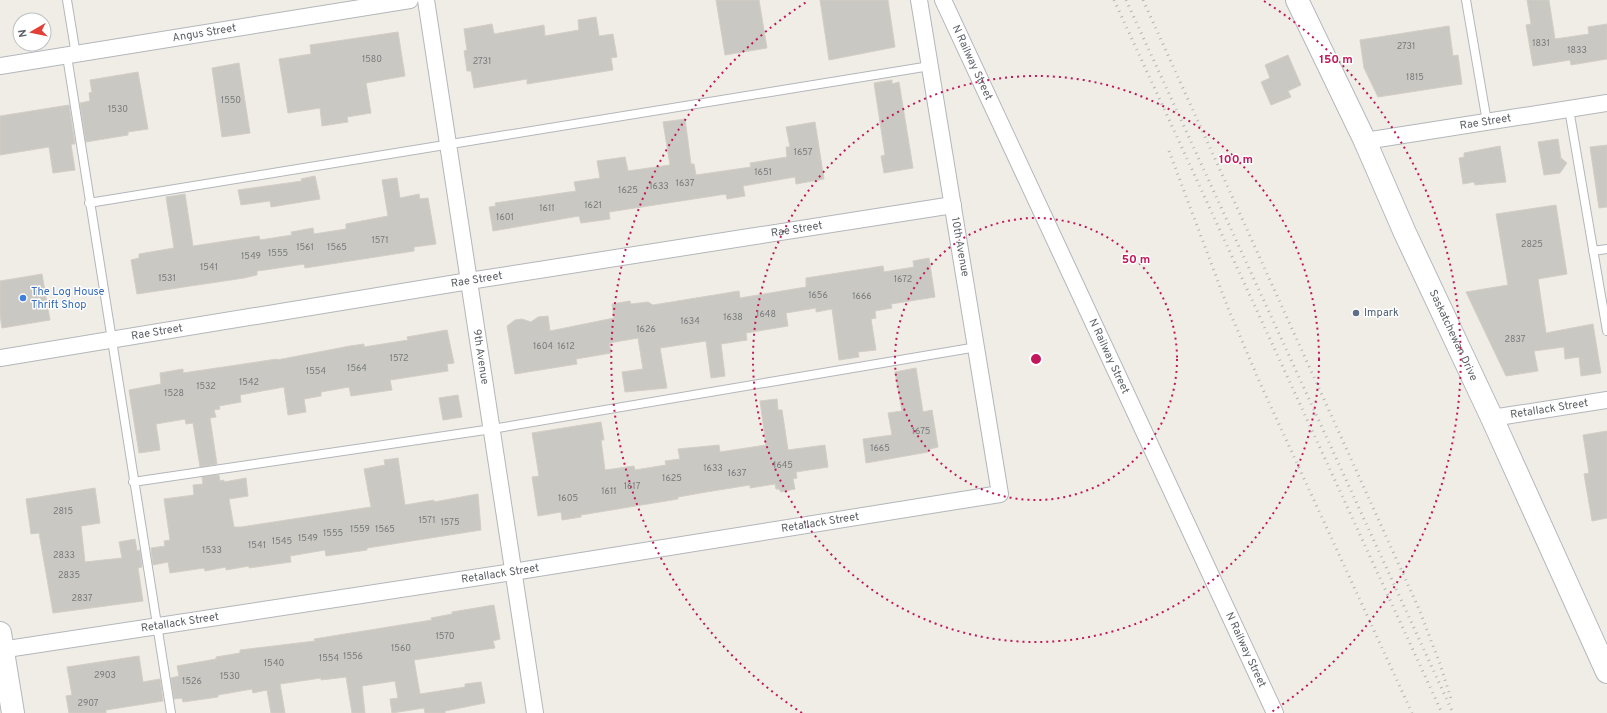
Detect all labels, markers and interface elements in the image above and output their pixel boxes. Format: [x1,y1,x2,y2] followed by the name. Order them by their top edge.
[12,12,52,52] north arrow
[171,21,237,45] street label: Angus Street
[949,23,996,102] street label: N Railway Street
[16,28,31,38] text: N
[1532,38,1550,49] house number: 1831
[1397,41,1415,52] house number: 2731
[1567,45,1587,56] house number: 1833
[1319,52,1353,68] text: 150 m
[362,54,382,65] house number: 1580
[473,56,491,67] house number: 2731
[1406,72,1424,83] house number: 1815
[221,95,241,106] house number: 1550
[108,104,128,115] house number: 1530
[1459,111,1512,133] street label: Rae Street
[794,147,813,158] house number: 1657
[1219,152,1253,168] text: 100 m
[754,167,772,178] house number: 1651
[676,178,695,189] house number: 1637
[649,181,669,192] house number: 1633
[618,185,638,196] house number: 1625
[584,200,602,211] house number: 1621
[539,203,555,214] house number: 1611
[496,212,514,223] house number: 1601
[948,216,972,278] street label: 10th Avenue
[770,219,823,240] street label: Rae Street
[371,235,389,246] house number: 1571
[1521,239,1543,250] house number: 2825
[296,242,314,253] house number: 1561
[327,242,347,253] house number: 1565
[268,248,288,259] house number: 1555
[241,251,261,262] house number: 1549
[1122,252,1150,268] text: 50 m
[200,262,218,273] house number: 1541
[450,269,503,291] street label: Rae Street
[158,273,176,284] house number: 1531
[894,274,912,285] house number: 1672
[31,285,105,312] place label: The Log House Thrift Shop
[1426,288,1481,383] street label: Saskatchewan Drive
[808,290,828,301] house number: 1656
[852,291,872,302] house number: 1666
[18,293,28,303] marker: The Log House Thrift Shop
[1364,306,1399,320] place label: Impark
[1351,308,1361,318] marker: Impark
[756,309,776,320] house number: 1648
[723,312,743,323] house number: 1638
[680,316,700,327] house number: 1634
[1085,316,1132,396] street label: N Railway Street
[130,321,184,343] street label: Rae Street
[636,324,656,335] house number: 1626
[469,328,492,386] street label: 9th Avenue
[1504,334,1526,345] house number: 2837
[533,341,553,352] house number: 1604
[557,341,575,352] house number: 1612
[1029,352,1043,366] centre of rings
[390,353,408,364] house number: 1572
[347,363,367,374] house number: 1564
[306,366,327,377] house number: 1554
[239,377,259,388] house number: 1542
[196,381,216,392] house number: 1532
[164,388,184,399] house number: 1528
[1509,396,1589,422] street label: Retallack Street
[912,426,930,437] house number: 1675
[870,443,890,454] house number: 1665
[773,460,793,471] house number: 1645
[703,463,723,474] house number: 1633
[728,468,747,479] house number: 1637
[662,473,682,484] house number: 1625
[624,481,641,492] house number: 1617
[601,486,617,497] house number: 1611
[558,493,578,504] house number: 1605
[53,506,73,517] house number: 2815
[780,510,860,536] street label: Retallack Street
[418,515,436,526] house number: 1571
[440,517,460,528] house number: 1575
[350,524,370,535] house number: 1559
[375,524,395,535] house number: 1565
[323,528,343,539] house number: 1555
[298,533,318,544] house number: 1549
[272,536,292,547] house number: 1545
[248,540,266,551] house number: 1541
[202,545,222,556] house number: 1533
[53,550,75,561] house number: 2833
[460,561,540,587] street label: Retallack Street
[58,570,80,581] house number: 2835
[71,593,93,604] house number: 2837
[140,610,220,635] street label: Retallack Street
[1222,610,1269,690] street label: N Railway Street
[435,631,455,642] house number: 1570
[391,643,411,654] house number: 1560
[343,651,363,662] house number: 1556
[319,653,340,664] house number: 1554
[264,658,284,669] house number: 1540
[94,670,116,681] house number: 2903
[220,671,240,682] house number: 1530
[182,676,202,687] house number: 1526
[77,698,99,709] house number: 2907

